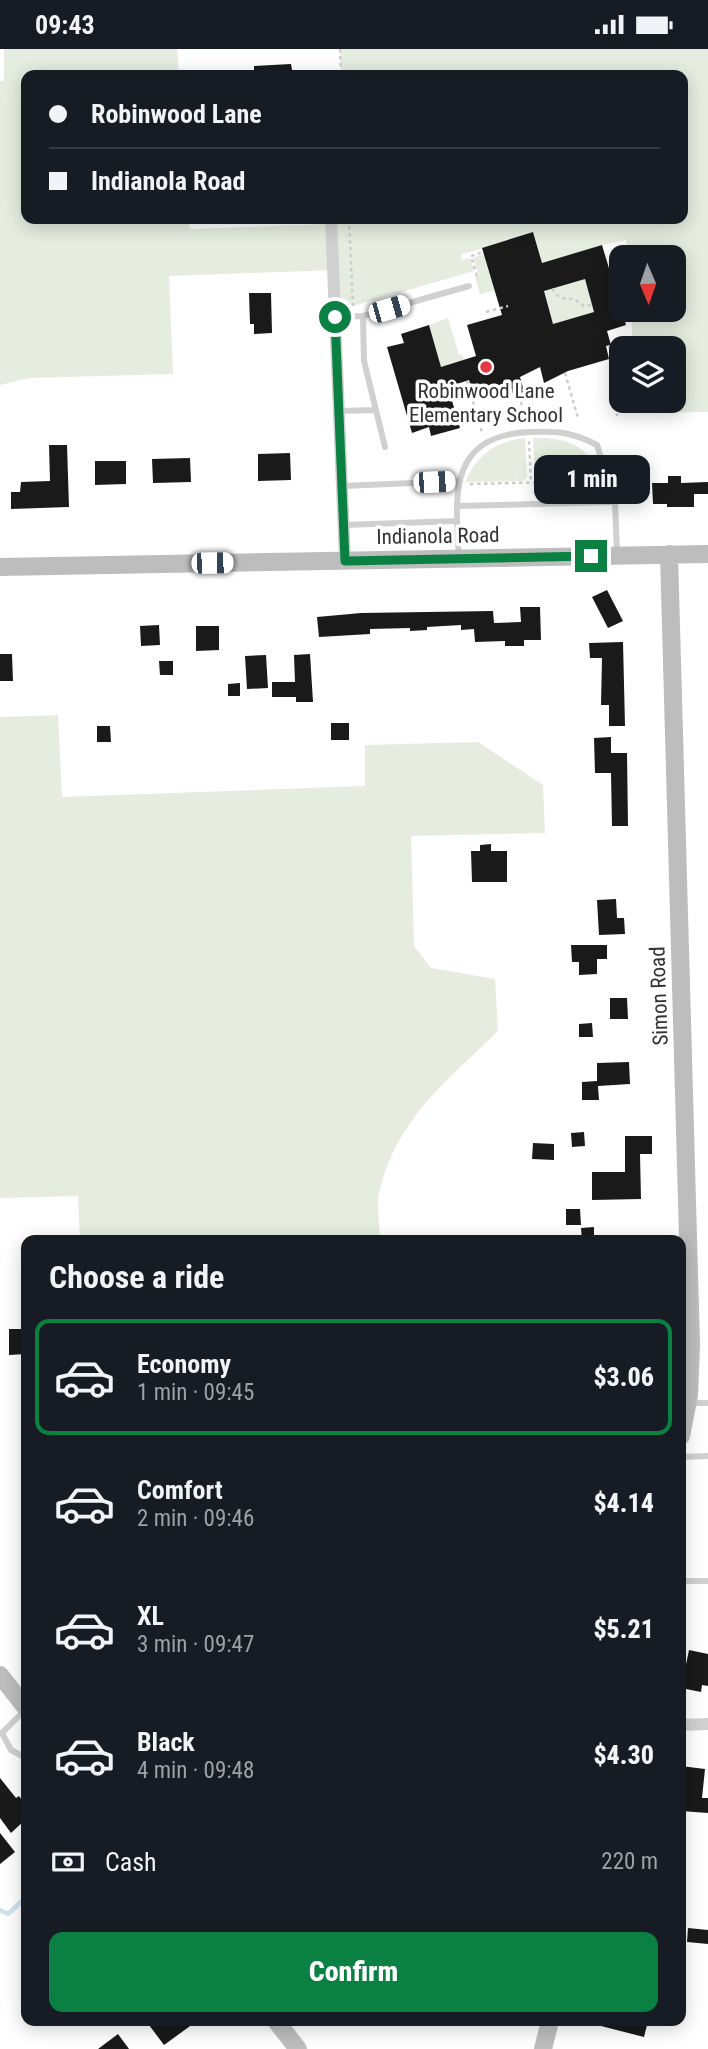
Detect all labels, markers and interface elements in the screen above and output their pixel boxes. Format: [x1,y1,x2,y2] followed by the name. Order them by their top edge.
[35,10,95,40] text: 09:43
[91,99,262,129] text: Robinwood Lane
[91,166,246,196] text: Indianola Road
[609,245,686,322] north arrow
[609,245,686,413] map controls
[366,293,413,325] car
[319,301,351,333] route start
[609,336,686,413] button: layers
[478,359,494,375] marker: Robinwood Lane Elementary School
[409,379,563,427] place label: Robinwood Lane Elementary School
[533,455,649,503] callout: 1 min
[566,466,618,493] text: 1 min
[413,471,456,493] car
[376,523,500,549] street label: Indianola Road
[575,540,607,572] route end
[191,552,234,574] car
[645,946,673,1046] street label: Simon Road
[49,1258,224,1296] text: Choose a ride
[53,1346,116,1409] icon: car
[137,1349,231,1379] text: Economy
[593,1362,654,1392] text: $3.06
[137,1379,254,1406] text: 1 min · 09:45
[53,1472,116,1535] icon: car
[137,1475,223,1505] text: Comfort
[593,1488,654,1518] text: $4.14
[137,1505,254,1532] text: 2 min · 09:46
[53,1598,116,1661] icon: car
[137,1601,164,1631] text: XL
[593,1614,654,1644] text: $5.21
[137,1631,254,1658] text: 3 min · 09:47
[53,1724,116,1787] icon: car
[137,1727,195,1757] text: Black
[593,1740,654,1770] text: $4.30
[137,1757,254,1784] text: 4 min · 09:48
[49,1843,87,1881] icon: cash
[105,1847,157,1877] text: Cash
[601,1848,658,1875] text: 220 m
[49,1932,658,2012] button: Confirm

